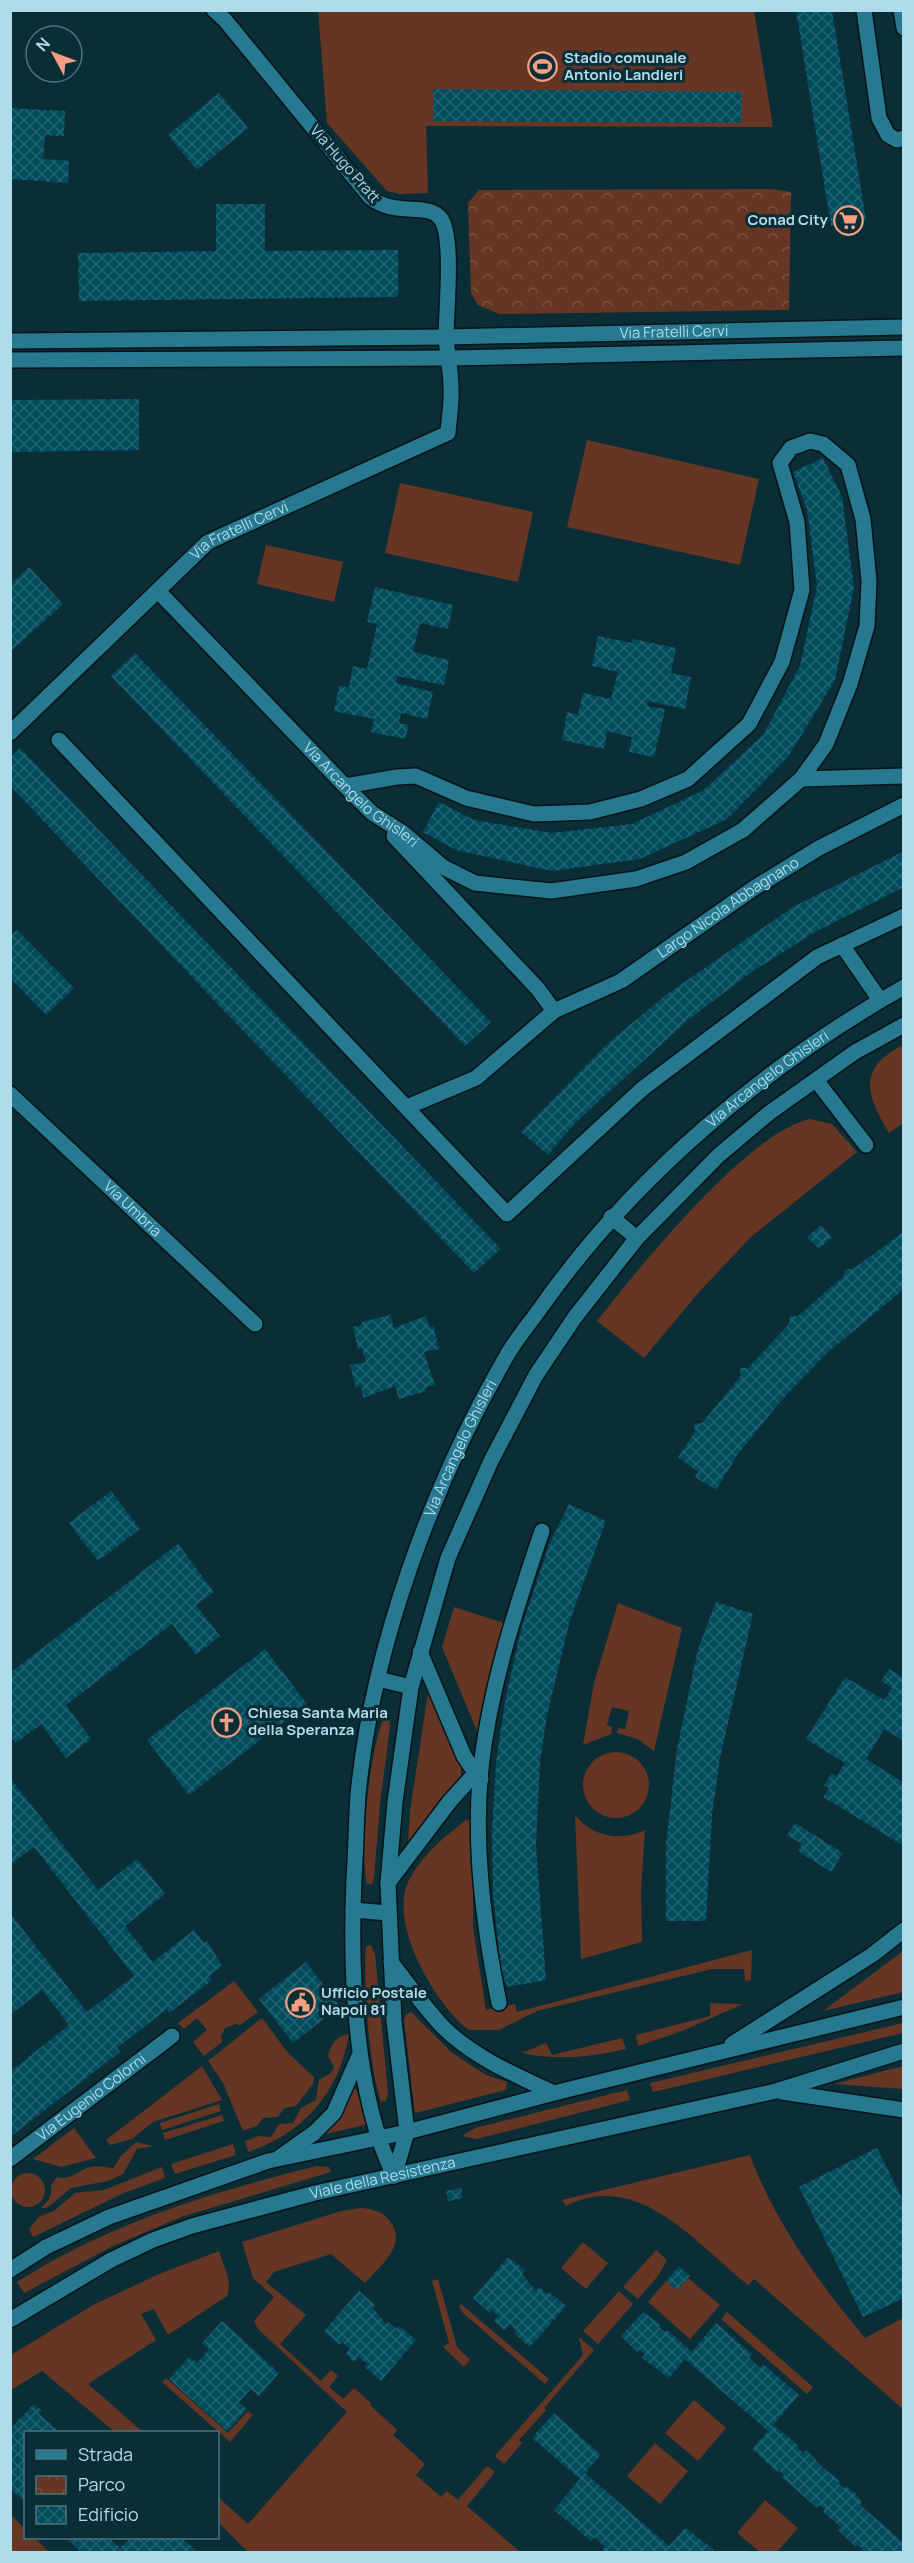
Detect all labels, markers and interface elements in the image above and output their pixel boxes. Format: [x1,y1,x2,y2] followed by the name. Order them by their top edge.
[24,24,84,84] north arrow
[31,33,55,56] text: N
[564,47,687,85] place label: Stadio comunale Antonio Landieri
[527,51,559,83] sports icon: Stadio comunale Antonio Landieri
[306,120,385,207] street label: Via Hugo Pratt
[833,204,865,236] supermarket icon: Conad City
[747,209,829,230] place label: Conad City
[619,320,729,343] street label: Via Fratelli Cervi
[185,496,292,564] street label: Via Fratelli Cervi
[299,737,423,852] street label: Via Arcangelo Ghisleri
[653,852,803,963] street label: Largo Nicola Abbagnano
[701,1025,833,1132] street label: Via Arcangelo Ghisleri
[99,1176,167,1241] street label: Via Umbria
[419,1376,501,1520] street label: Via Arcangelo Ghisleri
[248,1702,388,1740] place label: Chiesa Santa Maria della Speranza
[211,1706,243,1738] church icon: Chiesa Santa Maria della Speranza
[321,1982,427,2020] place label: Ufficio Postale Napoli 81
[284,1986,316,2018] public building icon: Ufficio Postale Napoli 81
[32,2048,150,2145] street label: Via Eugenio Colorni
[307,2151,457,2204] street label: Viale della Resistenza
[24,2431,219,2539] legend
[78,2442,133,2466] text: Strada
[78,2472,125,2496] text: Parco
[78,2502,139,2526] text: Edificio

